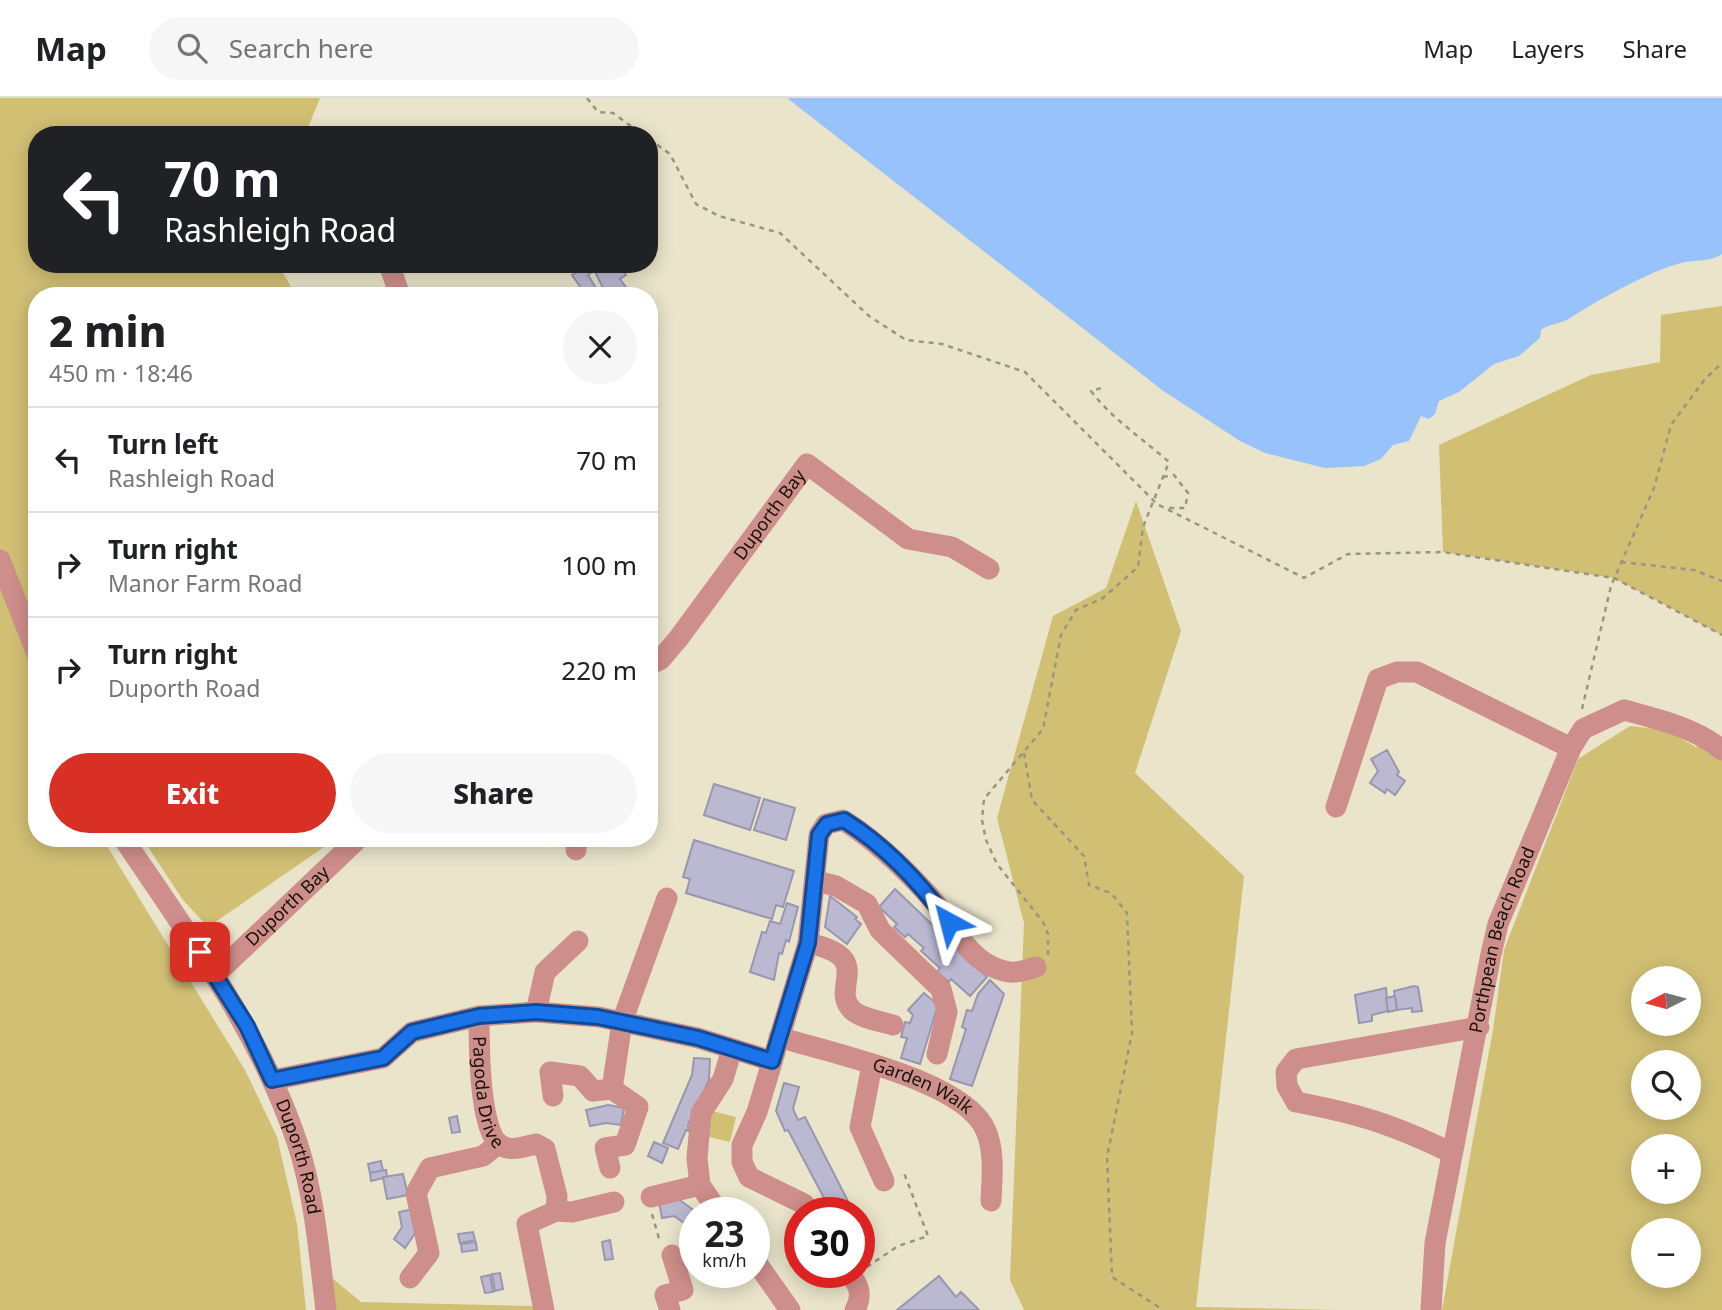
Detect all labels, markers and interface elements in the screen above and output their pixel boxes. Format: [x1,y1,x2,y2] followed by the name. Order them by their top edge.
[149,17,639,80] search box
[35,26,107,71] text: Map
[173,29,211,67] icon: search
[229,30,373,66] text: Search here
[1423,32,1473,65] text: Map
[1511,32,1585,65] text: Layers
[1623,32,1687,65] text: Share
[164,145,281,211] text: 70 m
[49,154,140,245] icon: left
[164,208,396,251] text: Rashleigh Road
[49,302,166,359] text: 2 min
[563,310,637,384] button: close
[49,357,193,389] text: 450 m · 18:46
[108,426,219,462] text: Turn left
[49,441,87,479] icon: left
[576,442,637,478] text: 70 m
[108,462,275,494] text: Rashleigh Road
[727,463,811,564] street label: Duporth Bay
[108,531,238,567] text: Turn right
[49,546,87,584] icon: right
[561,547,637,583] text: 100 m
[108,567,302,599] text: Manor Farm Road
[108,636,238,672] text: Turn right
[49,651,87,689] icon: right
[561,652,637,688] text: 220 m
[108,672,260,704] text: Duporth Road
[49,753,336,833] button: Exit
[350,753,637,833] button: Share
[1463,843,1540,1035] street label: Porthpean Beach Road
[240,859,334,951] street label: Duporth Bay
[912,885,986,959] position arrow
[170,922,230,982] pin
[181,933,219,971] icon: arrive
[1631,966,1701,1036] north arrow
[1631,966,1701,1288] map controls
[468,1036,510,1153] street label: Pagoda Drive
[1631,1050,1701,1120] button: search
[870,1052,979,1119] street label: Garden Walk
[271,1095,327,1216] street label: Duporth Road
[1631,1134,1701,1204] button: +
[784,1197,875,1288] speed limit sign: 30
[704,1210,745,1257] text: 23
[1631,1218,1701,1288] button: −
[702,1248,747,1272] text: km/h

